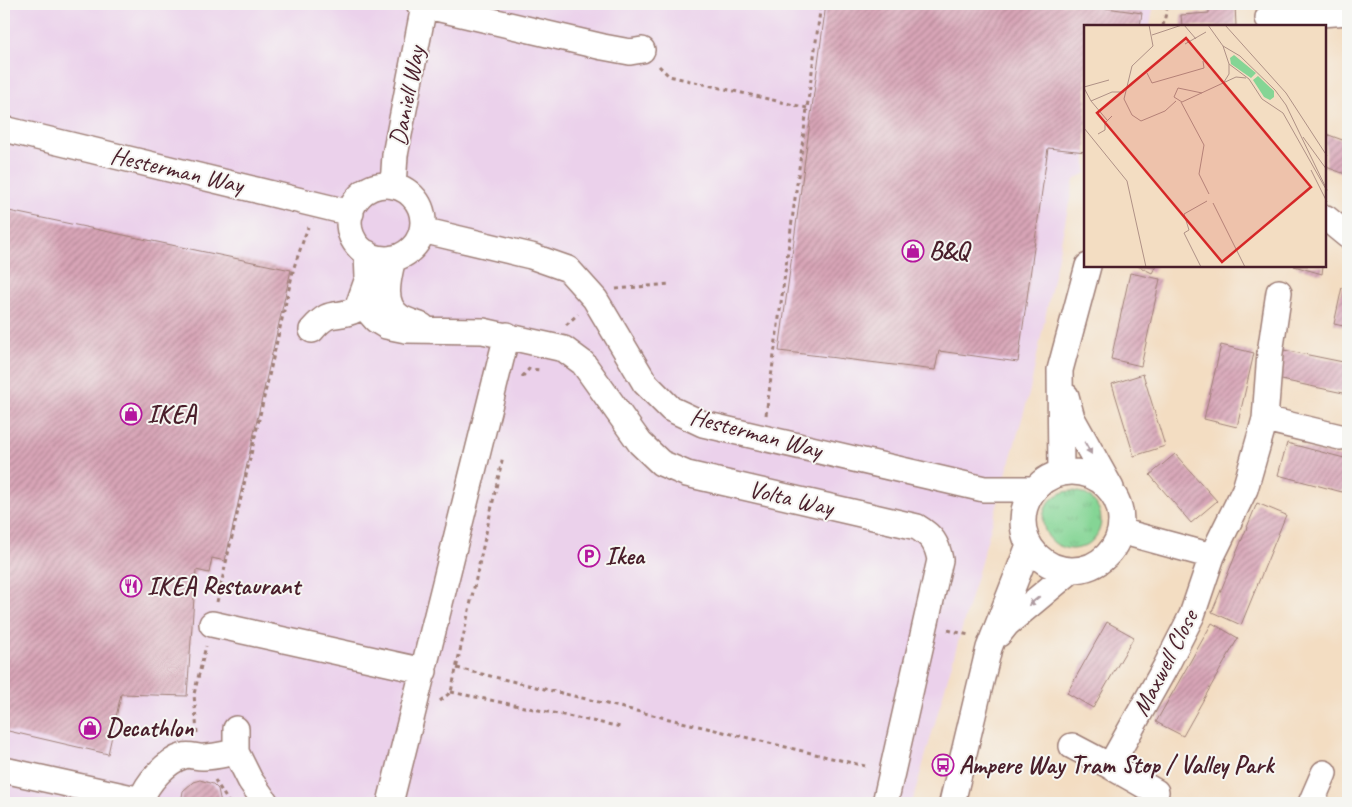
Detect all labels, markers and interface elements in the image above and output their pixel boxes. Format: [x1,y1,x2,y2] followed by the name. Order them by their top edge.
[1084,25,1327,268] inset map
[382,41,433,149] street label: Daniell Way
[108,139,249,201] street label: Hesterman Way
[929,235,972,267] place label: B&Q
[901,239,925,263] shop icon: B&Q
[147,398,198,430] place label: IKEA
[687,400,828,467] street label: Hesterman Way
[119,402,143,426] shop icon: IKEA
[1084,441,1093,454] one-way arrow
[746,473,839,524] street label: Volta Way
[605,540,646,572] place label: Ikea
[577,544,601,568] parking icon: Ikea
[147,570,302,602] place label: IKEA Restaurant
[119,574,143,598] restaurant icon: IKEA Restaurant
[1028,595,1041,606] one-way arrow
[1125,603,1206,721] street label: Maxwell Close
[106,712,194,744] place label: Decathlon
[78,716,102,740] shop icon: Decathlon
[959,749,1276,781] place label: Ampere Way Tram Stop / Valley Park
[931,753,955,777] bus stop icon: Ampere Way Tram Stop / Valley Park

